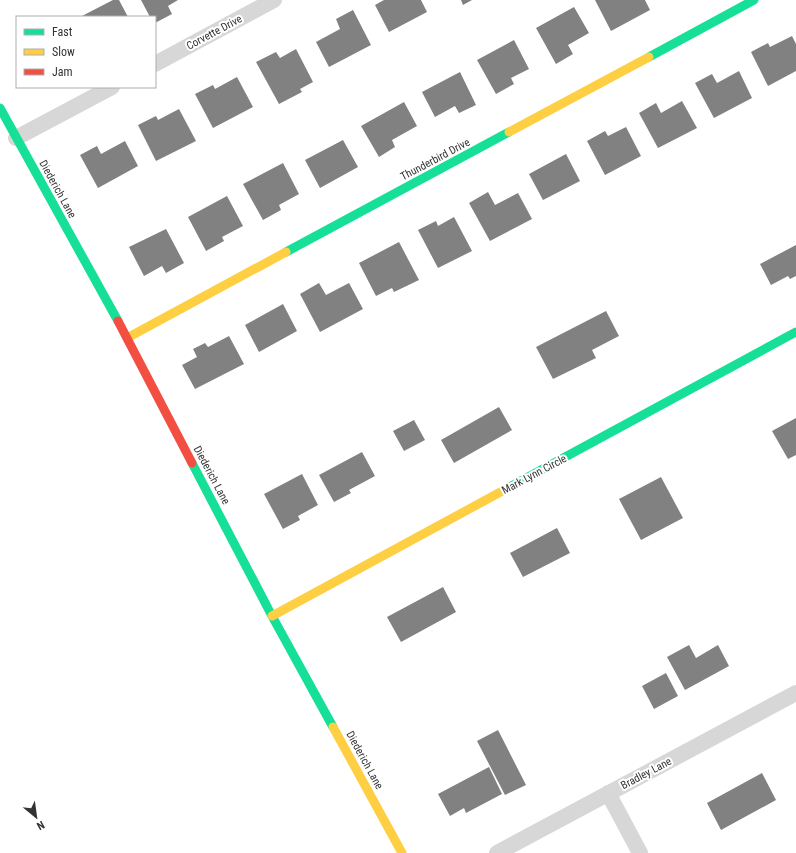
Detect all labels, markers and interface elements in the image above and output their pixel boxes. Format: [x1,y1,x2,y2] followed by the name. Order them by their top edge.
[184,12,244,53] street label: Corvette Drive
[16,16,156,88] legend
[52,25,73,39] text: Fast
[52,45,75,59] text: Slow
[52,65,73,79] text: Jam
[398,136,472,183] street label: Thunderbird Drive
[36,158,79,221] street label: Diederich Lane
[191,444,232,507] street label: Diederich Lane
[500,452,569,497] street label: Mark Lynn Circle
[343,729,386,792] street label: Diederich Lane
[619,755,674,792] street label: Bradley Lane
[16,797,56,837] north arrow
[34,818,47,833] text: N

